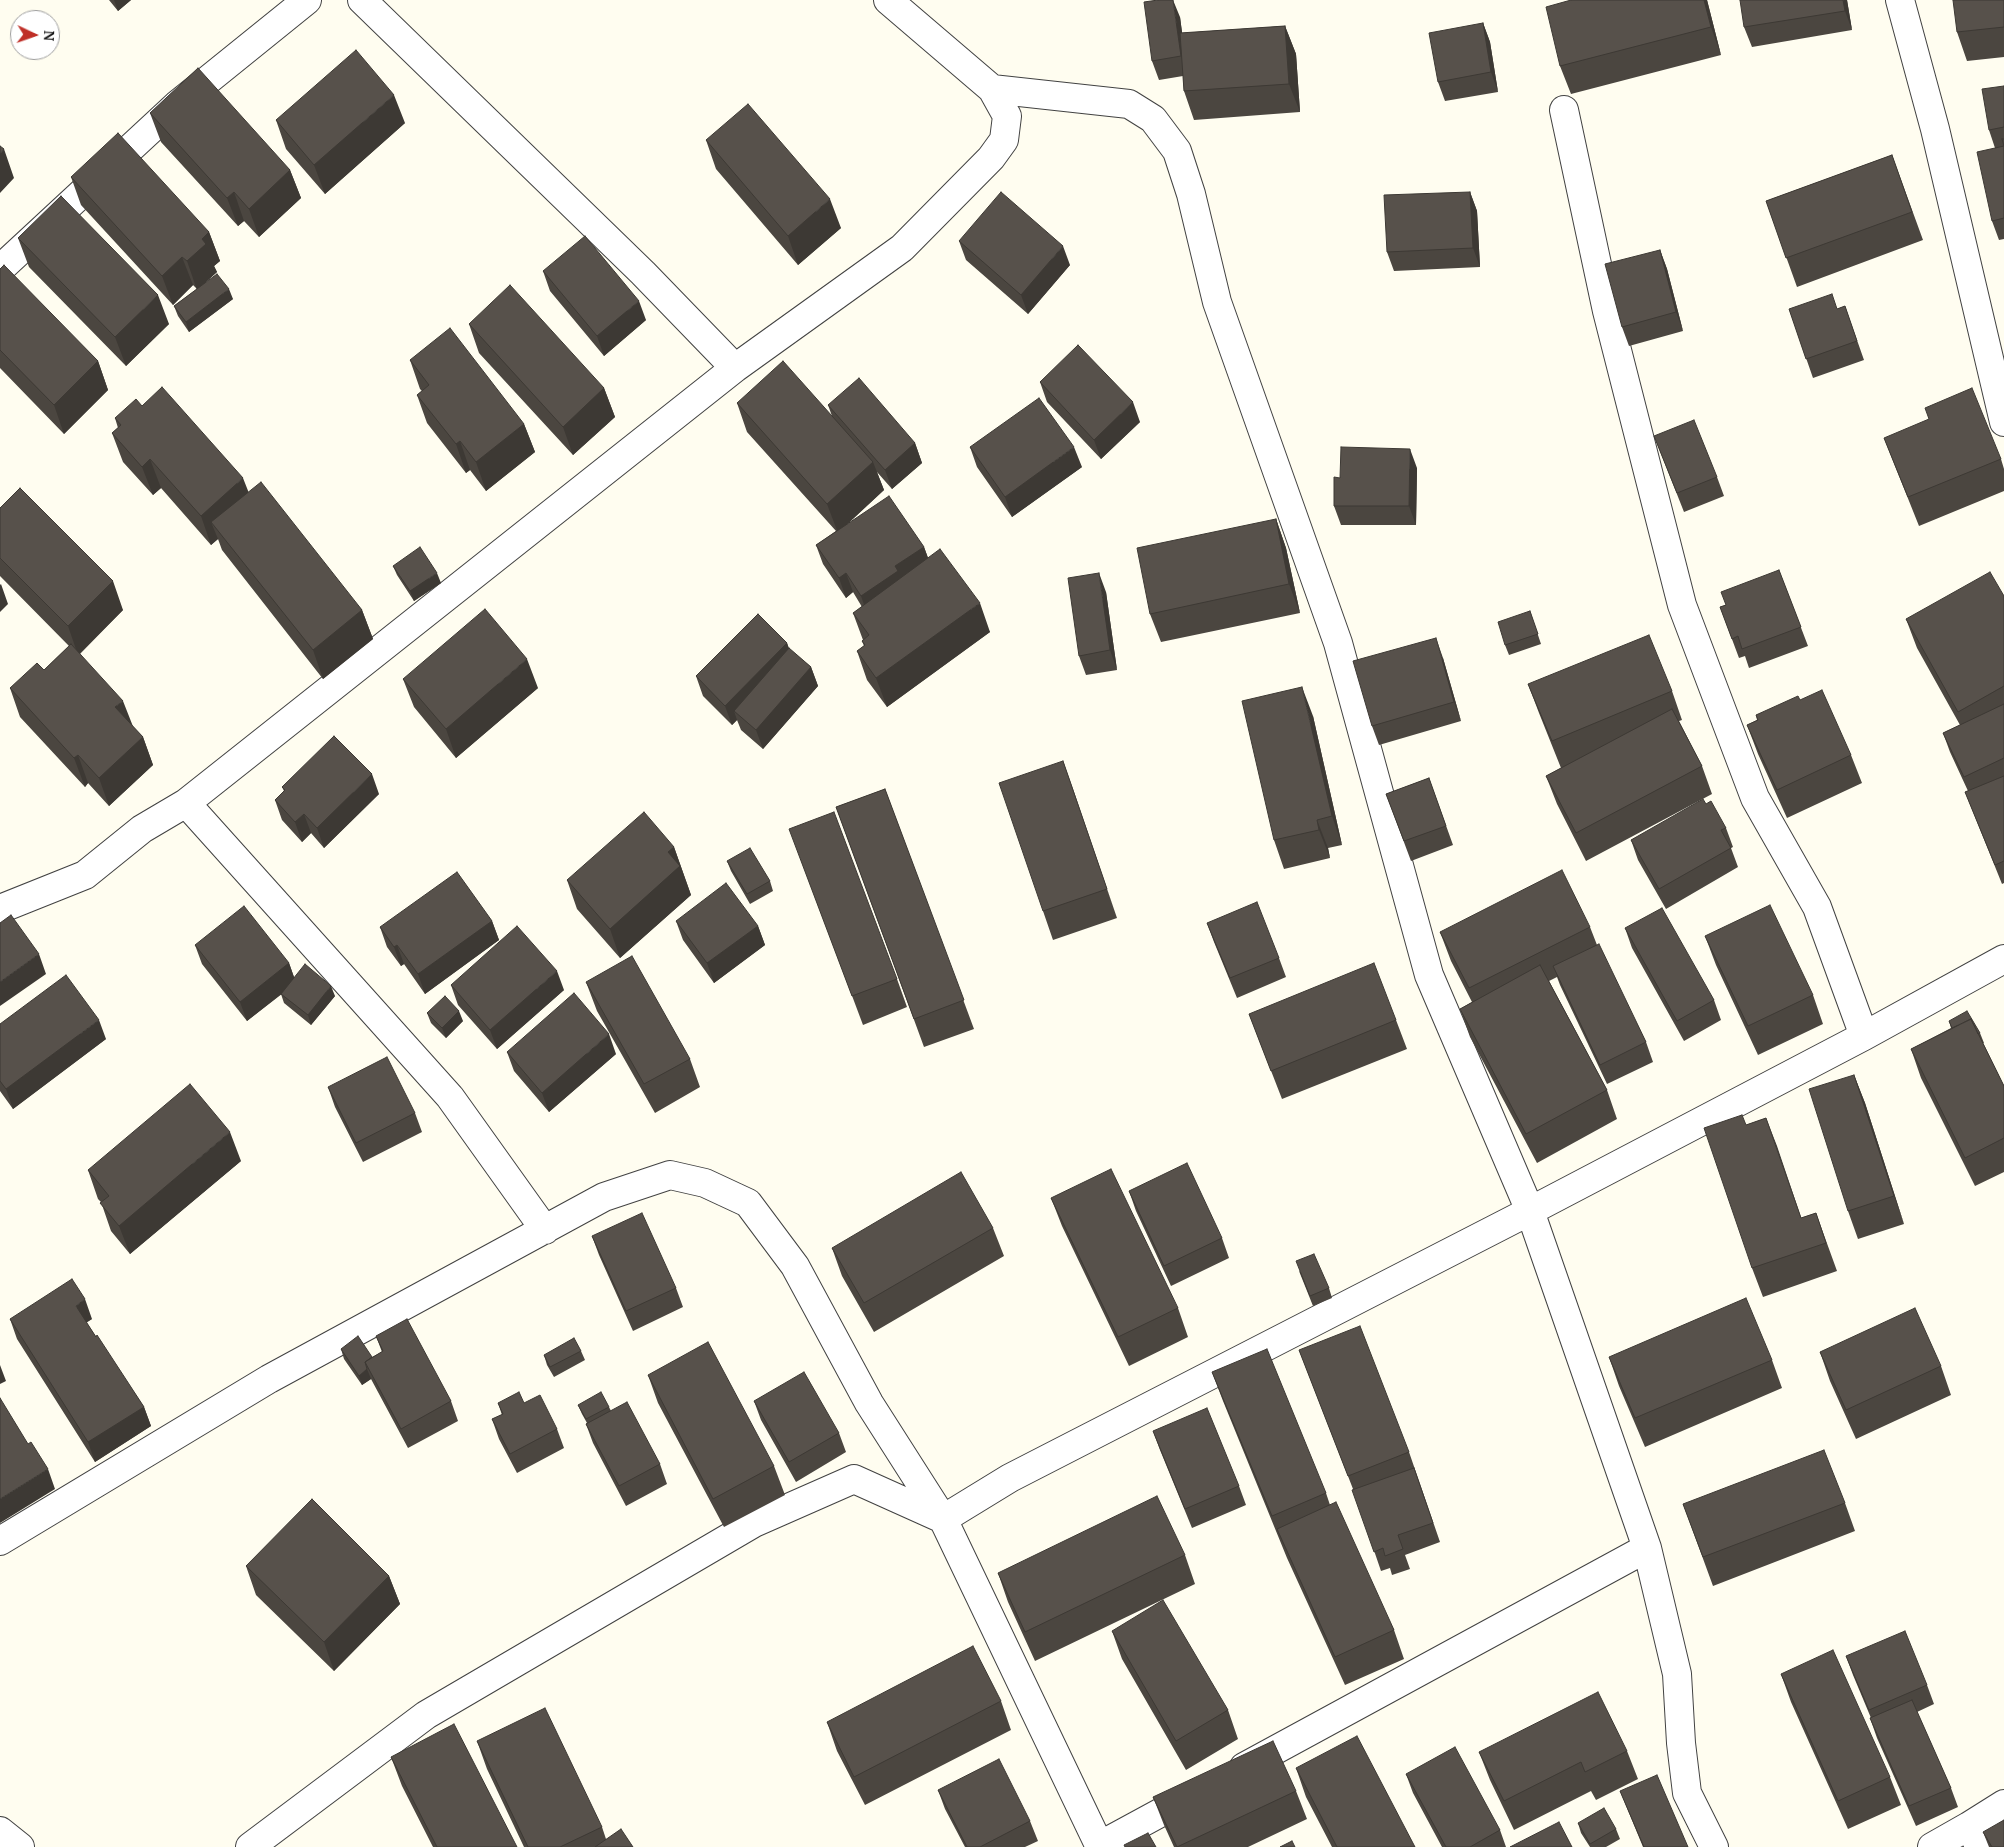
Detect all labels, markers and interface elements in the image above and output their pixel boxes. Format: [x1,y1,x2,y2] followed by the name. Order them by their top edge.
[10,10,60,60] north arrow
[40,30,59,42] text: N

